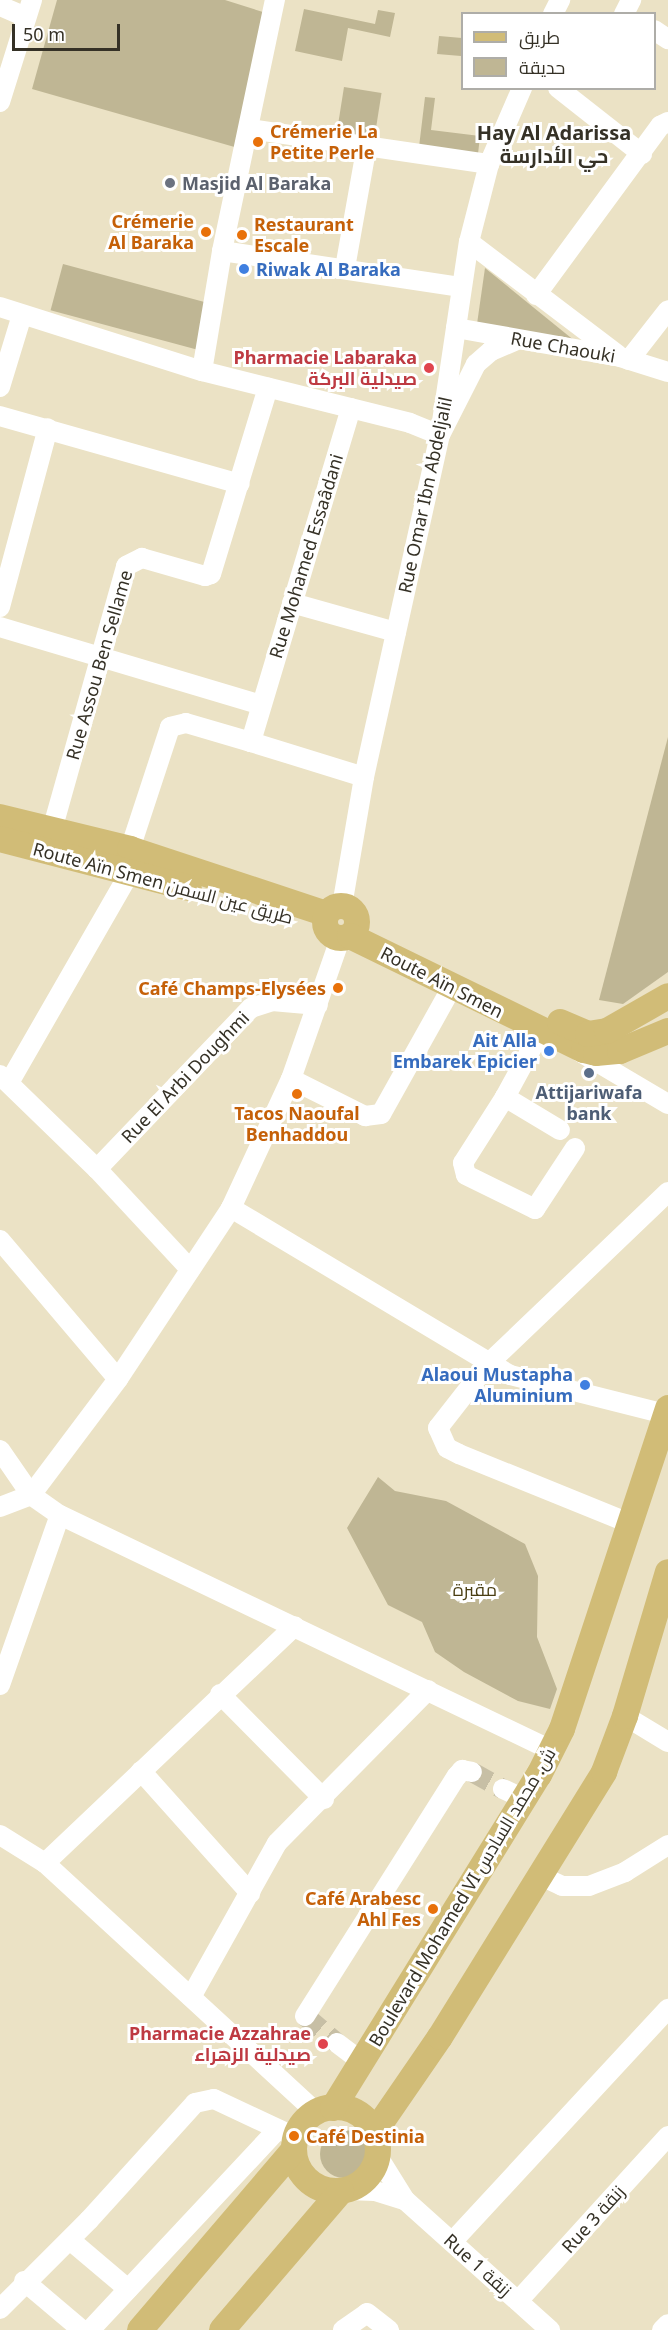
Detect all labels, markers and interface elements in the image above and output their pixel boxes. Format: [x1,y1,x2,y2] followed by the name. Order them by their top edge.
[15,12,123,50] scale bar
[461,12,656,90] legend
[23,22,65,46] text: 50 m
[519,25,560,49] text: طريق
[519,55,565,79] text: حديقة
[477,120,631,167] district label: Hay Al Adarissa حي الأدارسة
[270,121,378,164] place label: Crémerie La Petite Perle
[251,135,265,149] marker: Crémerie La Petite Perle
[182,172,331,194] place label: Masjid Al Baraka
[163,176,177,190] marker: Masjid Al Baraka
[108,211,194,254] place label: Crémerie Al Baraka
[254,214,354,256] place label: Restaurant Escale
[199,225,213,239] marker: Crémerie Al Baraka
[235,228,249,242] marker: Restaurant Escale
[256,258,401,280] place label: Riwak Al Baraka
[237,262,251,276] marker: Riwak Al Baraka
[509,327,617,367] street label: Rue Chaouki
[233,347,417,389] place label: Pharmacie Labaraka صيدلية البركة
[422,361,436,375] marker: Pharmacie Labaraka صيدلية البركة
[394,395,456,595] street label: Rue Omar Ibn Abdeljalil
[265,451,347,661] street label: Rue Mohamed Essaâdani
[62,568,136,762] street label: Rue Assou Ben Sellame
[31,838,295,928] street label: Route Aïn Smen طريق عين السمن
[377,942,507,1022] street label: Route Aïn Smen
[138,977,326,999] place label: Café Champs-Elysées
[331,981,345,995] marker: Café Champs-Elysées
[117,1007,253,1147] street label: Rue El Arbi Doughmi
[393,1030,537,1072] place label: Ait Alla Embarek Epicier
[542,1044,556,1058] marker: Ait Alla Embarek Epicier
[582,1066,596,1080] marker: Attijariwafa bank
[536,1082,642,1124] place label: Attijariwafa bank
[290,1087,304,1101] marker: Tacos Naoufal Benhaddou
[234,1103,360,1146] place label: Tacos Naoufal Benhaddou
[421,1364,573,1406] place label: Alaoui Mustapha Aluminium
[578,1378,592,1392] marker: Alaoui Mustapha Aluminium
[453,1578,497,1600] park label: مقبرة
[364,1744,560,2050] street label: Boulevard Mohamed VI ش. محمد السادس
[305,1888,421,1930] place label: Café Arabesc Ahl Fes
[426,1902,440,1916] marker: Café Arabesc Ahl Fes
[129,2023,311,2066] place label: Pharmacie Azzahrae صيدلية الزهراء
[316,2037,330,2051] marker: Pharmacie Azzahrae صيدلية الزهراء
[306,2125,425,2147] place label: Café Destinia
[287,2129,301,2143] marker: Café Destinia
[557,2181,629,2257] street label: Rue 3 زنقة
[440,2229,516,2301] street label: Rue 1 زنقة

